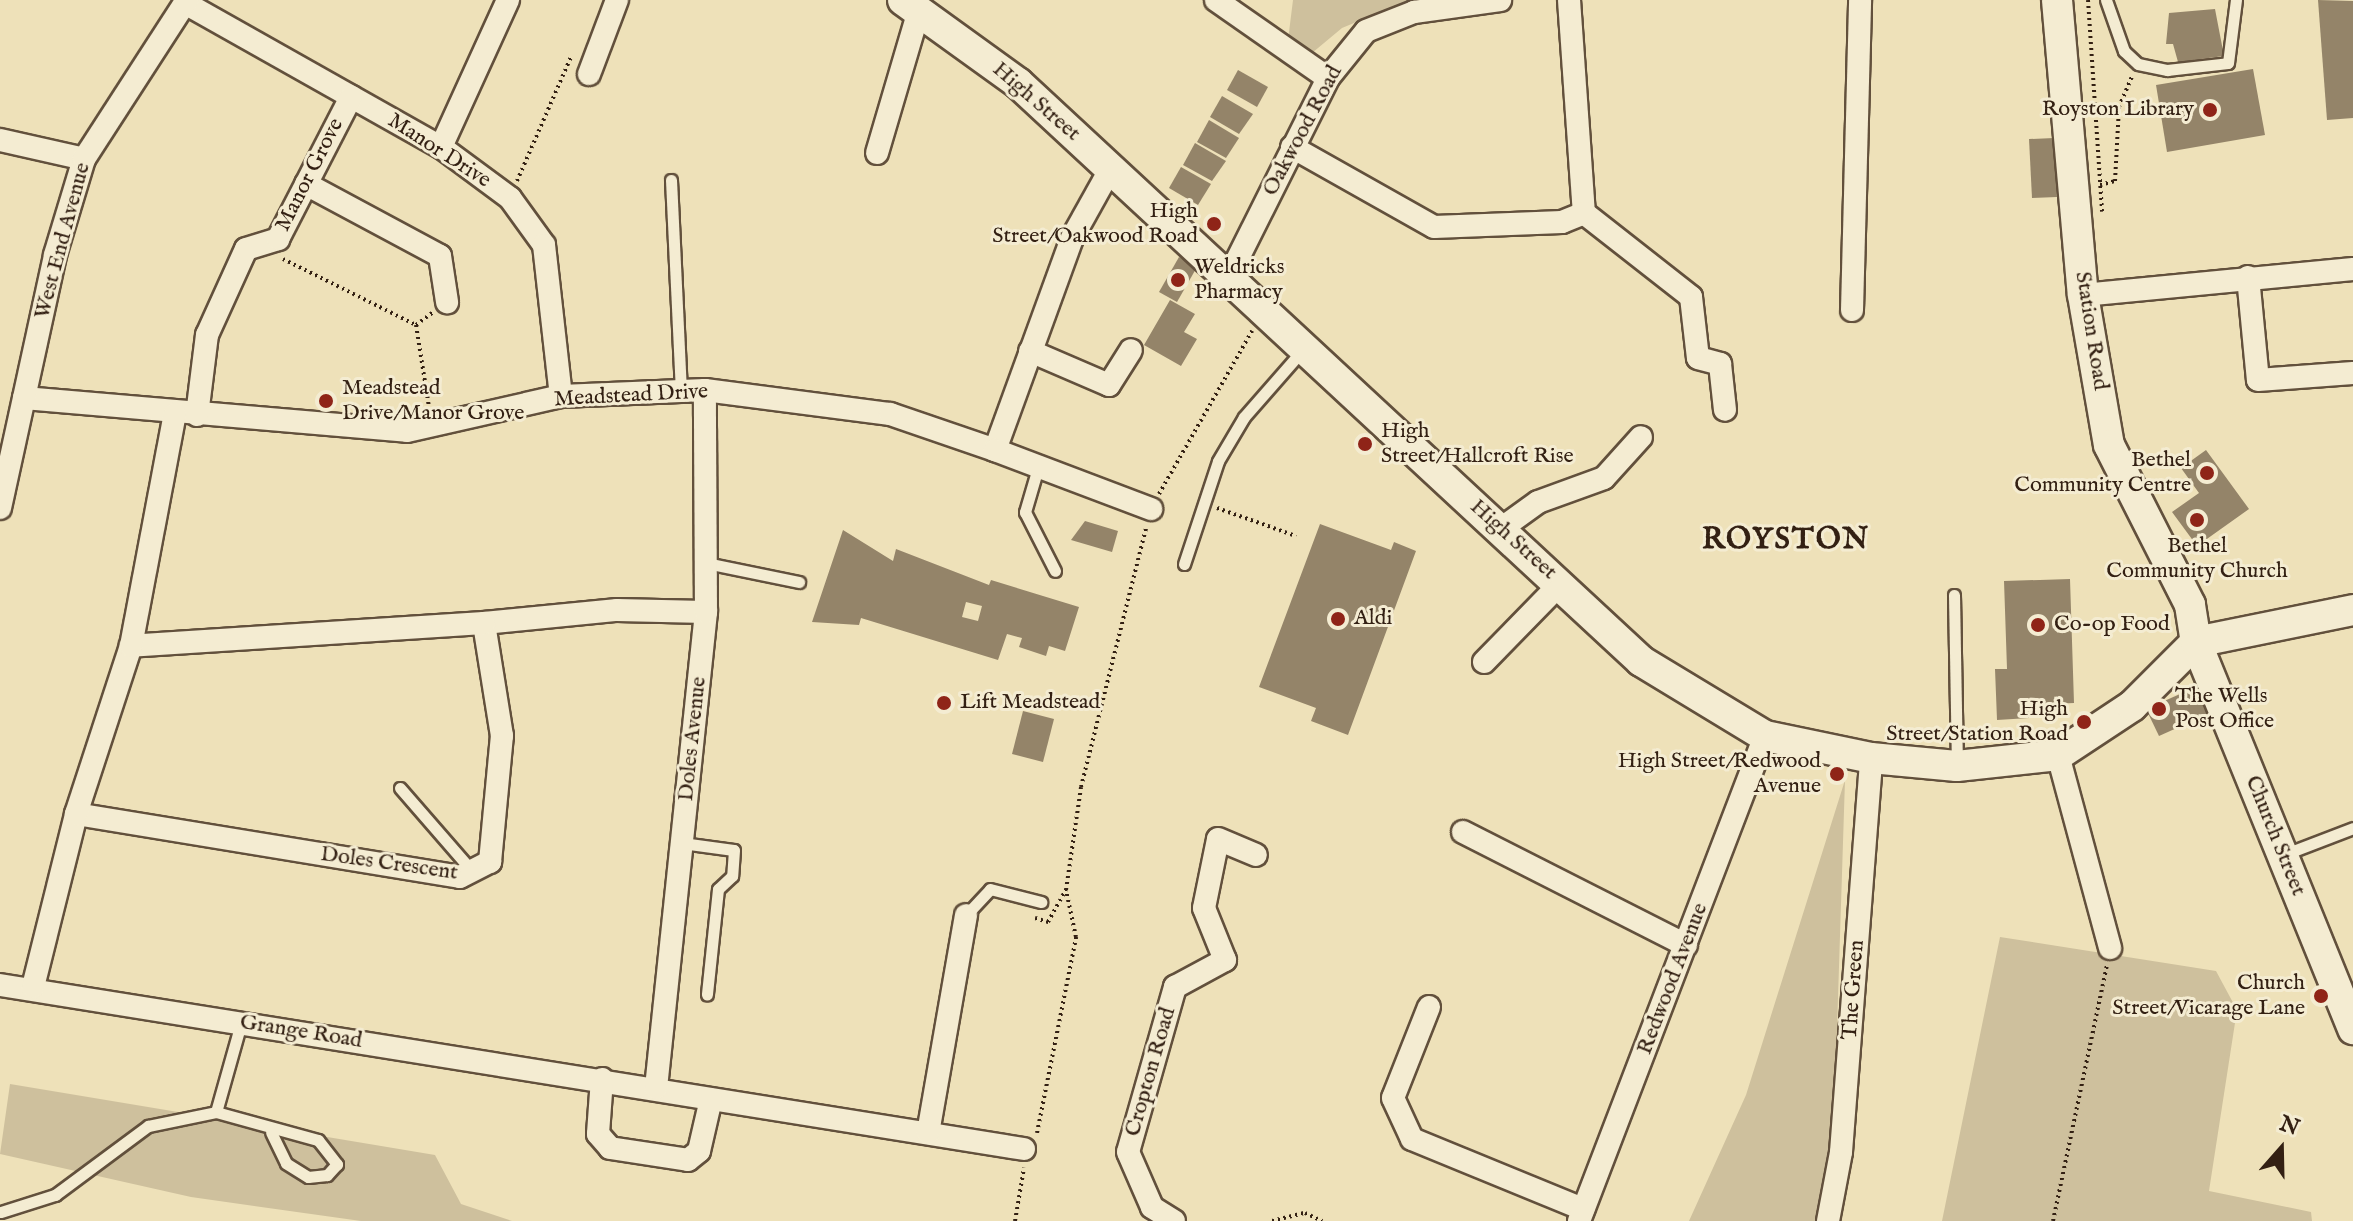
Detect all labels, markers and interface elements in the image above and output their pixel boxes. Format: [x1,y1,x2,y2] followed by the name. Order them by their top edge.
[987,57,1085,147] street label: High Street
[1258,61,1348,201] street label: Oakwood Road
[2042,97,2194,123] place label: Royston Library
[2201,101,2219,119] marker: Royston Library
[382,108,496,194] street label: Manor Drive
[270,114,350,236] street label: Manor Grove
[29,160,97,322] street label: West End Avenue
[992,198,1198,250] place label: High Street/Oakwood Road
[1205,215,1223,233] marker: High Street/Oakwood Road
[1194,254,1284,306] place label: Weldricks Pharmacy
[2069,270,2113,392] street label: Station Road
[1169,271,1187,289] marker: Weldricks Pharmacy
[342,375,524,426] place label: Meadstead Drive/Manor Grove
[553,379,709,413] street label: Meadstead Drive
[317,392,335,410] marker: Meadstead Drive/Manor Grove
[1381,418,1574,470] place label: High Street/Hallcroft Rise
[1356,435,1374,453] marker: High Street/Hallcroft Rise
[2014,447,2191,498] place label: Bethel Community Centre
[2198,464,2216,482] marker: Bethel Community Centre
[1464,494,1562,586] street label: High Street
[2188,511,2206,529] marker: Bethel Community Church
[1702,522,1870,558] district label: ROYSTON
[2106,533,2288,584] place label: Bethel Community Church
[1354,606,1392,632] place label: Aldi
[1329,610,1347,628] marker: Aldi
[2054,612,2170,638] place label: Co-op Food
[2029,616,2047,634] marker: Co-op Food
[673,675,713,803] street label: Doles Avenue
[2175,683,2274,734] place label: The Wells Post Office
[960,690,1100,716] place label: Lift Meadstead
[935,694,953,712] marker: Lift Meadstead
[1886,696,2068,748] place label: High Street/Station Road
[2150,700,2168,718] marker: The Wells Post Office
[2075,713,2093,731] marker: High Street/Station Road
[1618,748,1821,800] place label: High Street/Redwood Avenue
[1828,765,1846,783] marker: High Street/Redwood Avenue
[2239,772,2311,900] street label: Church Street
[319,841,459,887] street label: Doles Crescent
[1632,900,1714,1058] street label: Redwood Avenue
[1837,939,1871,1041] street label: The Green
[2112,970,2305,1022] place label: Church Street/Vicarage Lane
[2312,987,2330,1005] marker: Church Street/Vicarage Lane
[1120,1004,1182,1140] street label: Cropton Road
[238,1009,364,1055] street label: Grange Road
[2241,1109,2321,1189] north arrow
[2275,1110,2303,1143] text: N

